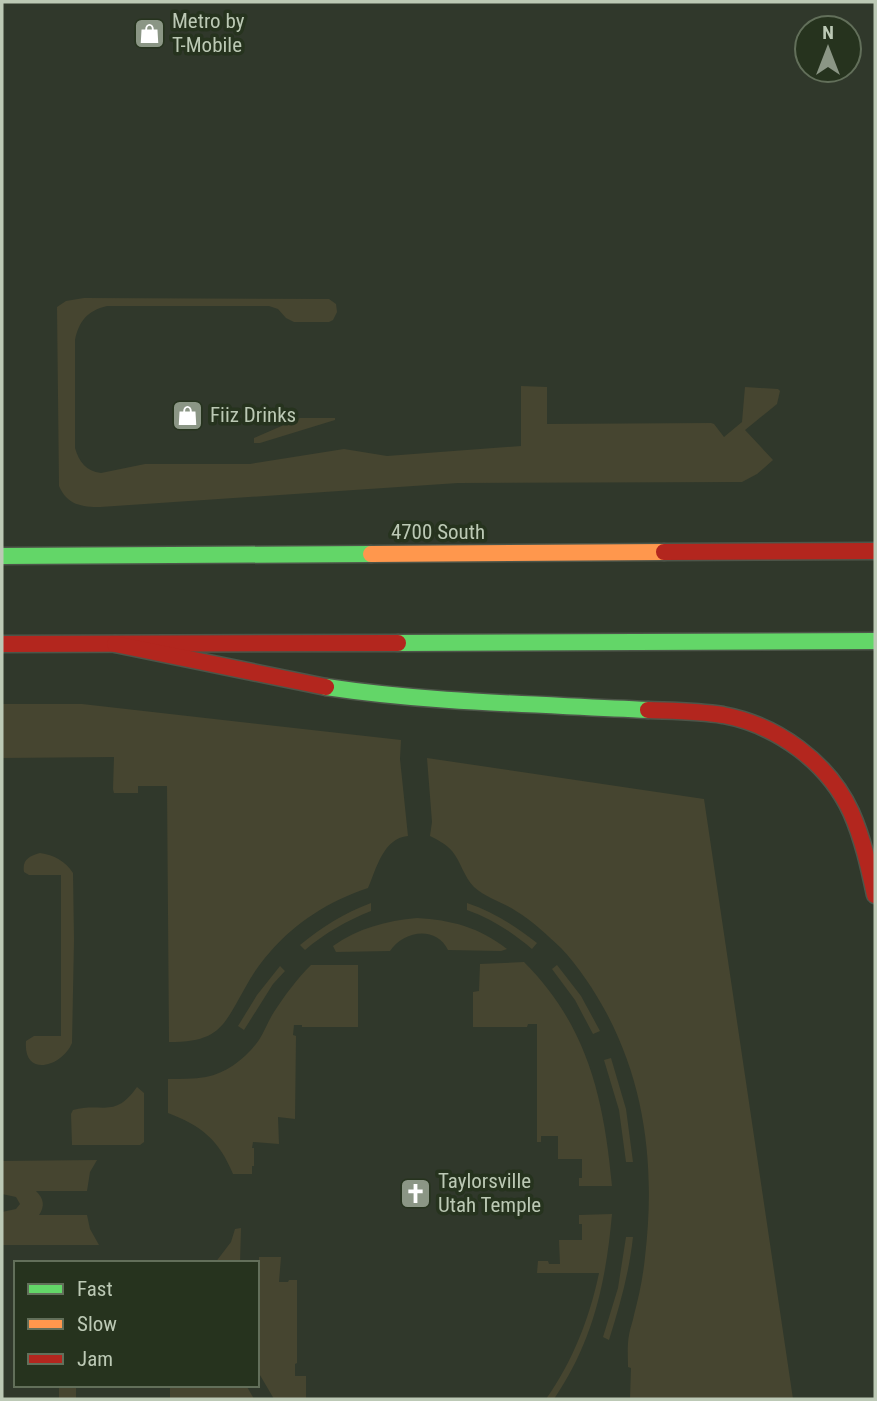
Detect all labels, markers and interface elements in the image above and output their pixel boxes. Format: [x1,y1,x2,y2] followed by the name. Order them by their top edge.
[172,9,245,57] place label: Metro by T-Mobile
[793,14,863,84] north arrow
[132,16,166,50] shop icon: Metro by T-Mobile
[822,21,834,44] text: N
[170,398,204,432] shop icon: Fiiz Drinks
[210,403,296,427] place label: Fiiz Drinks
[391,520,485,544] street label: 4700 South
[438,1169,541,1217] place label: Taylorsville Utah Temple
[398,1176,432,1210] church icon: Taylorsville Utah Temple
[14,1261,259,1387] legend
[77,1277,113,1301] text: Fast
[77,1312,117,1336] text: Slow
[77,1347,113,1371] text: Jam

